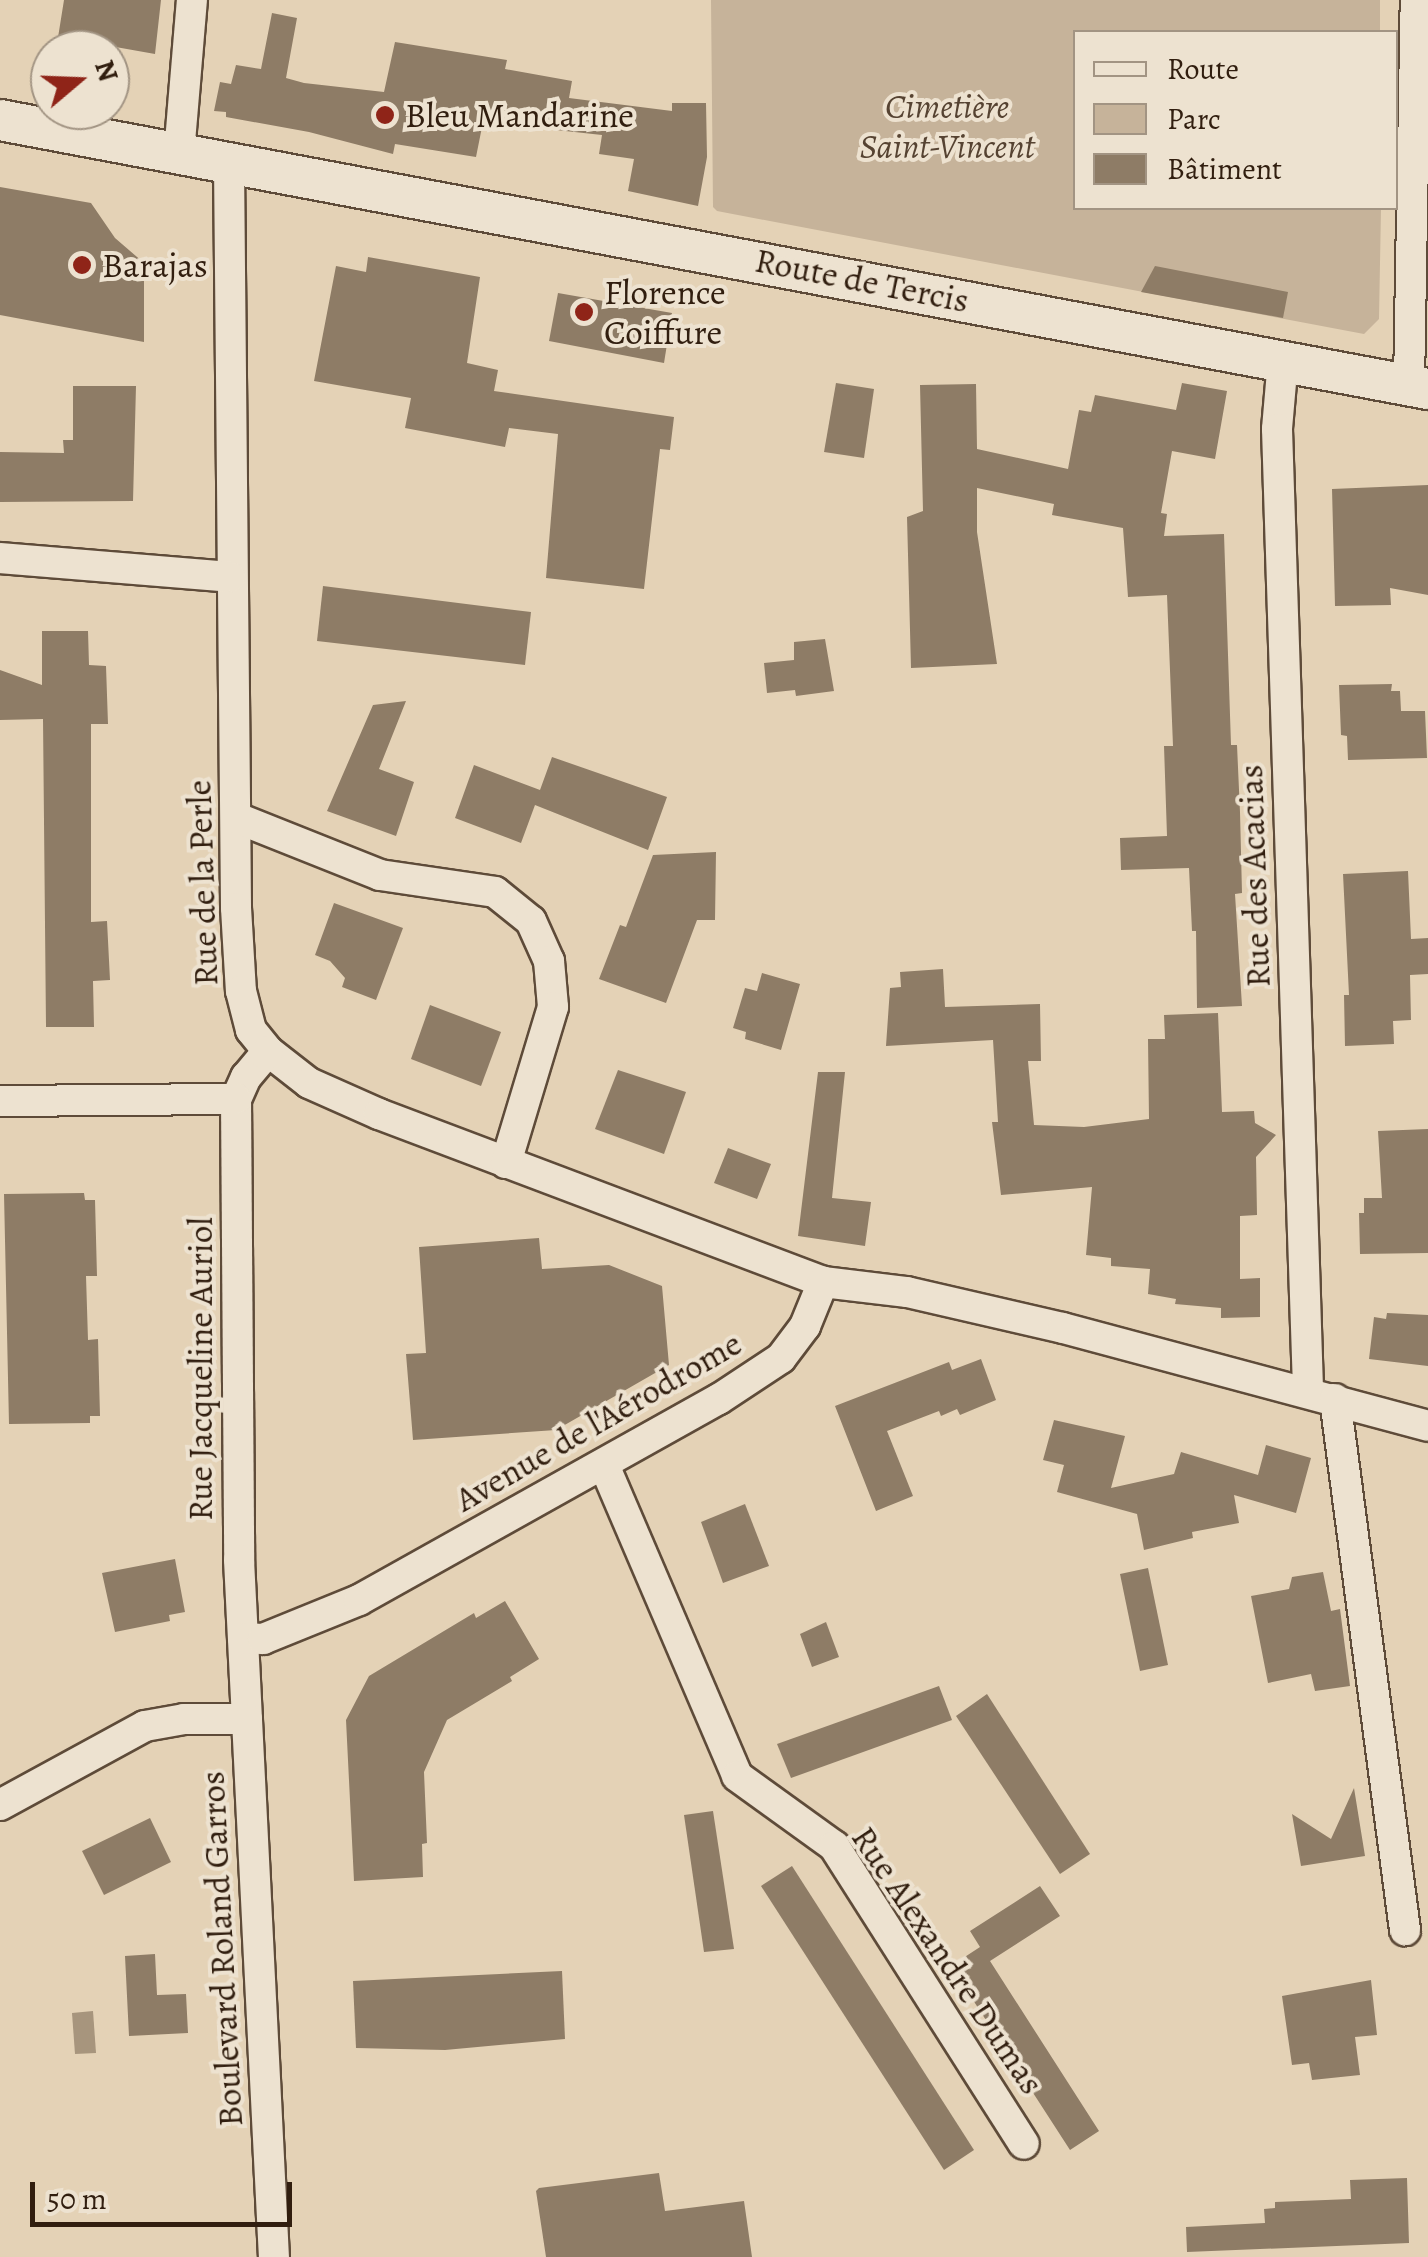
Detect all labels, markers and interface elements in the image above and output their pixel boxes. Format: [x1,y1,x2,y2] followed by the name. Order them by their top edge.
[30,30,130,130] north arrow
[1073,30,1398,210] legend
[1167,49,1239,89] text: Route
[85,55,128,87] text: N
[860,85,1034,167] park label: Cimetière Saint-Vincent
[405,94,634,136] place label: Bleu Mandarine
[1167,99,1221,139] text: Parc
[374,104,396,126] marker: Bleu Mandarine
[1167,149,1282,189] text: Bâtiment
[752,239,972,321] street label: Route de Tercis
[102,244,208,286] place label: Barajas
[71,254,93,276] marker: Barajas
[604,271,726,353] place label: Florence Coiffure
[573,301,595,323] marker: Florence Coiffure
[1229,764,1279,988] street label: Rue des Acacias
[177,779,227,987] street label: Rue de la Perle
[179,1217,221,1521] street label: Rue Jacqueline Auriol
[447,1322,749,1520] street label: Avenue de l'Aérodrome
[191,1770,251,2128] street label: Boulevard Roland Garros
[843,1818,1053,2102] street label: Rue Alexandre Dumas
[35,2162,298,2224] scale bar
[47,2179,107,2219] text: 50 m

